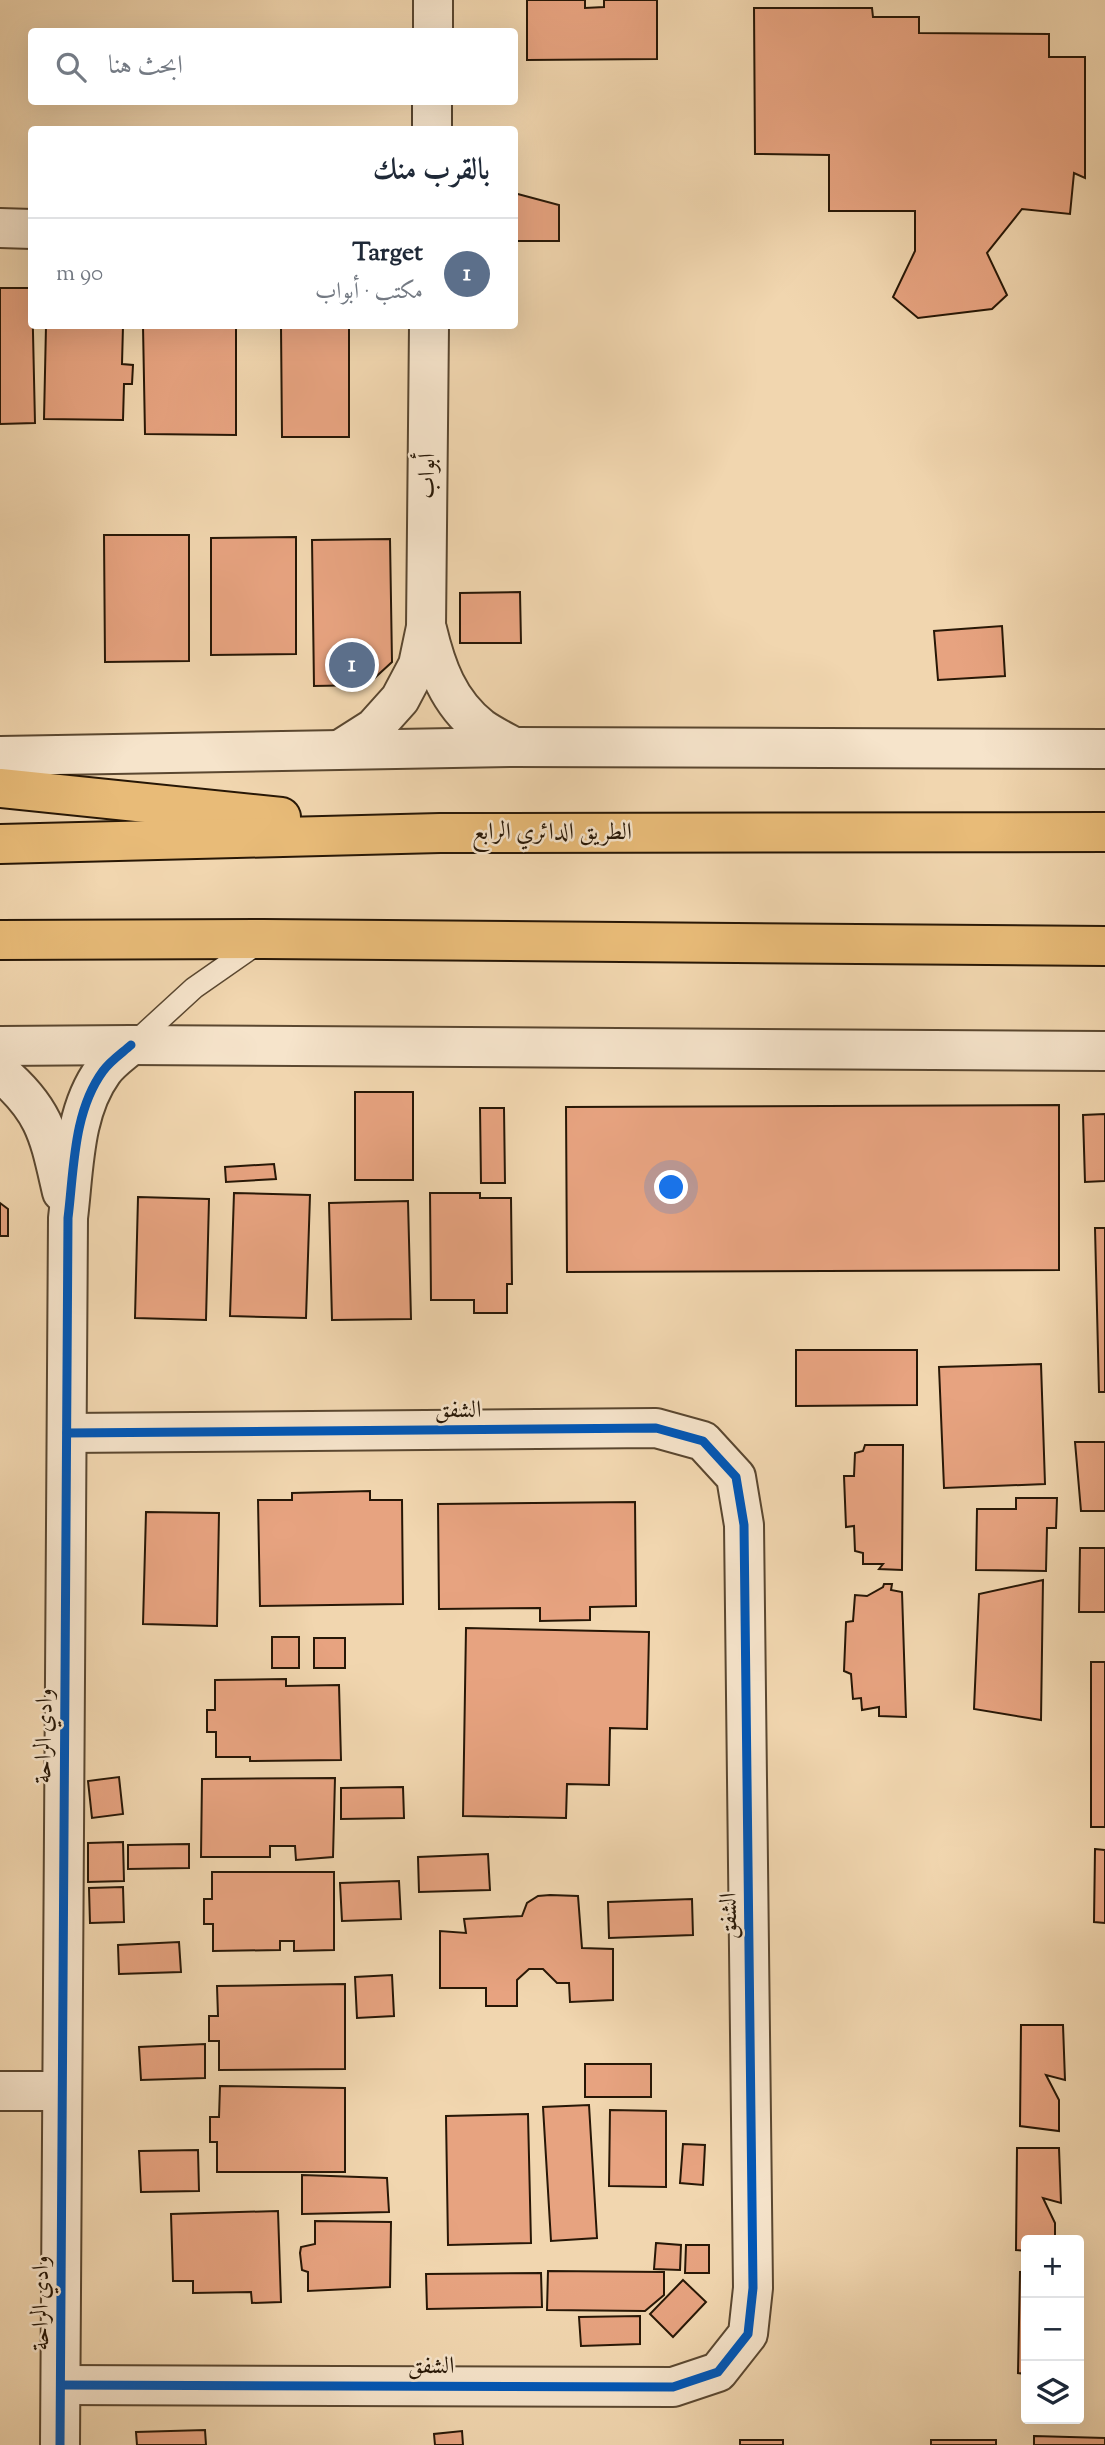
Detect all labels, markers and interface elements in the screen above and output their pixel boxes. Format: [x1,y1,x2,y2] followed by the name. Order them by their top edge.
[28,28,518,105] search box
[52,48,90,86] icon: search
[108,48,183,85] text: ابحث هنا
[373,150,490,193] text: بالقرب منك
[352,235,423,272] text: Target
[56,258,103,291] text: 90 m
[463,258,471,291] text: 1
[315,276,423,309] text: مكتب · أبواب
[409,452,445,499] street label: أبواب
[329,639,375,691] pin: 1
[472,816,632,853] street label: الطريق الدائري الرابع
[654,1170,688,1204] your location
[435,1394,481,1428] street label: الشفق
[27,1688,63,1784] street label: وادي الراحة
[713,1892,747,1940] street label: الشفق
[1021,2235,1084,2424] map controls
[1021,2235,1084,2298] button: +
[25,2255,59,2351] street label: وادي الراحة
[1021,2298,1084,2361] button: −
[408,2350,454,2384] street label: الشفق
[1021,2361,1084,2424] button: layers

